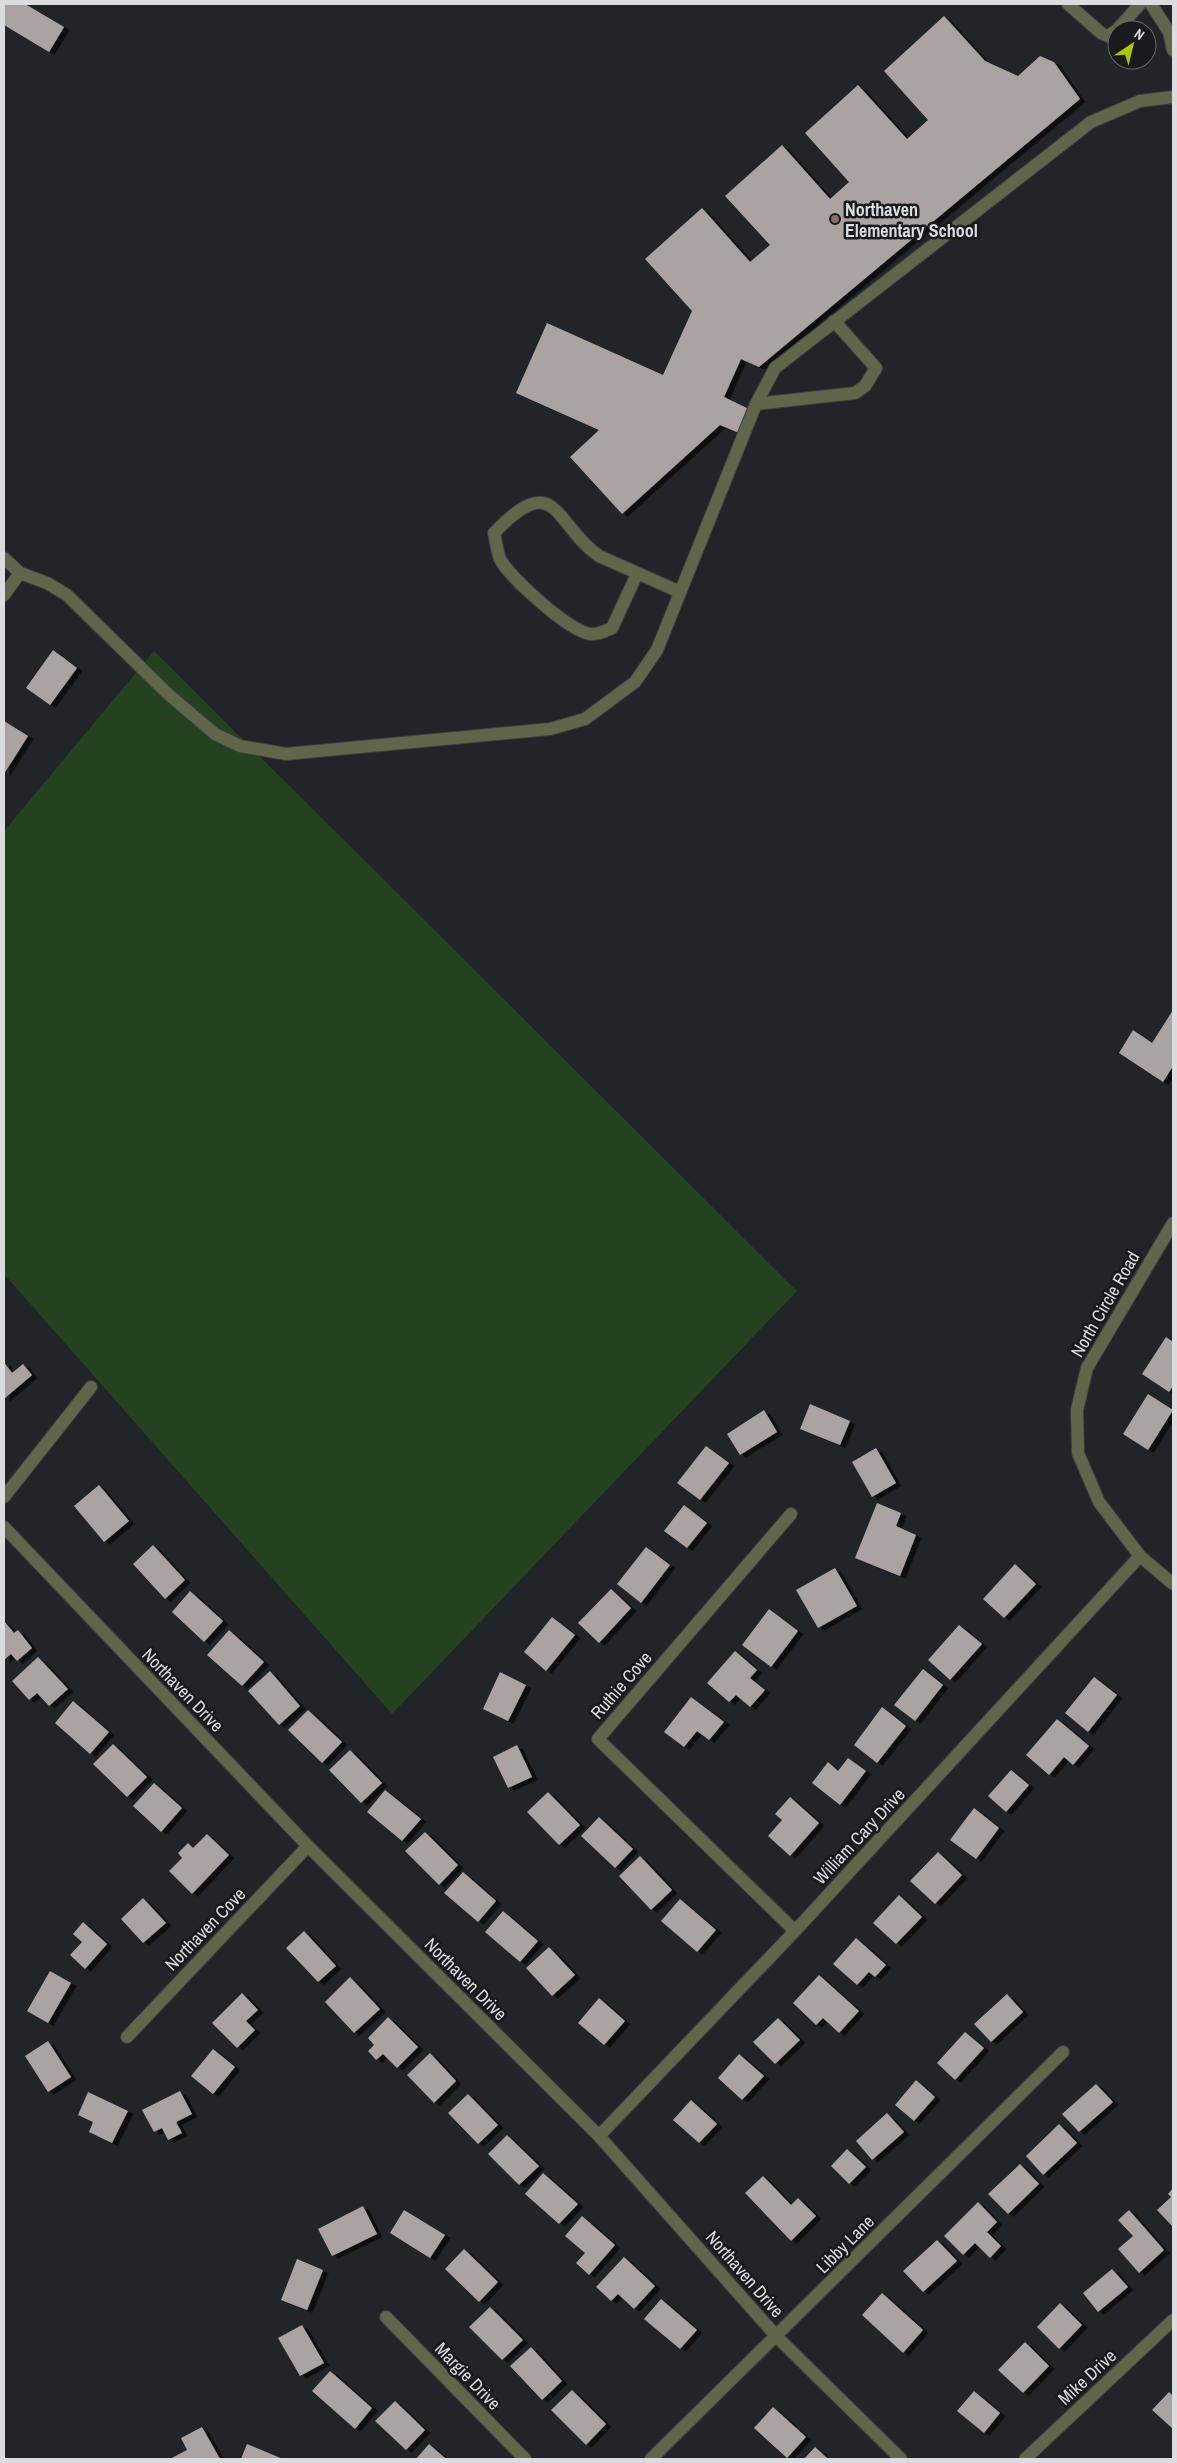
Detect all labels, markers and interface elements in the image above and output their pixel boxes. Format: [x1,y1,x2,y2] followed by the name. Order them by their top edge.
[1107,20,1157,70] north arrow
[1131,25,1148,44] text: N
[845,197,978,243] place label: Northaven Elementary School
[829,213,841,225] marker: Northaven Elementary School
[1065,1247,1145,1361] street label: North Circle Road
[137,1643,229,1737] street label: Northaven Drive
[585,1646,657,1724] street label: Ruthie Cove
[808,1782,910,1890] street label: William Cary Drive
[159,1882,251,1976] street label: Northaven Cove
[419,1932,513,2026] street label: Northaven Drive
[810,2209,880,2279] street label: Libby Lane
[700,2225,790,2323] street label: Northaven Drive
[429,2337,507,2415] street label: Margie Drive
[1052,2344,1122,2410] street label: Mike Drive

